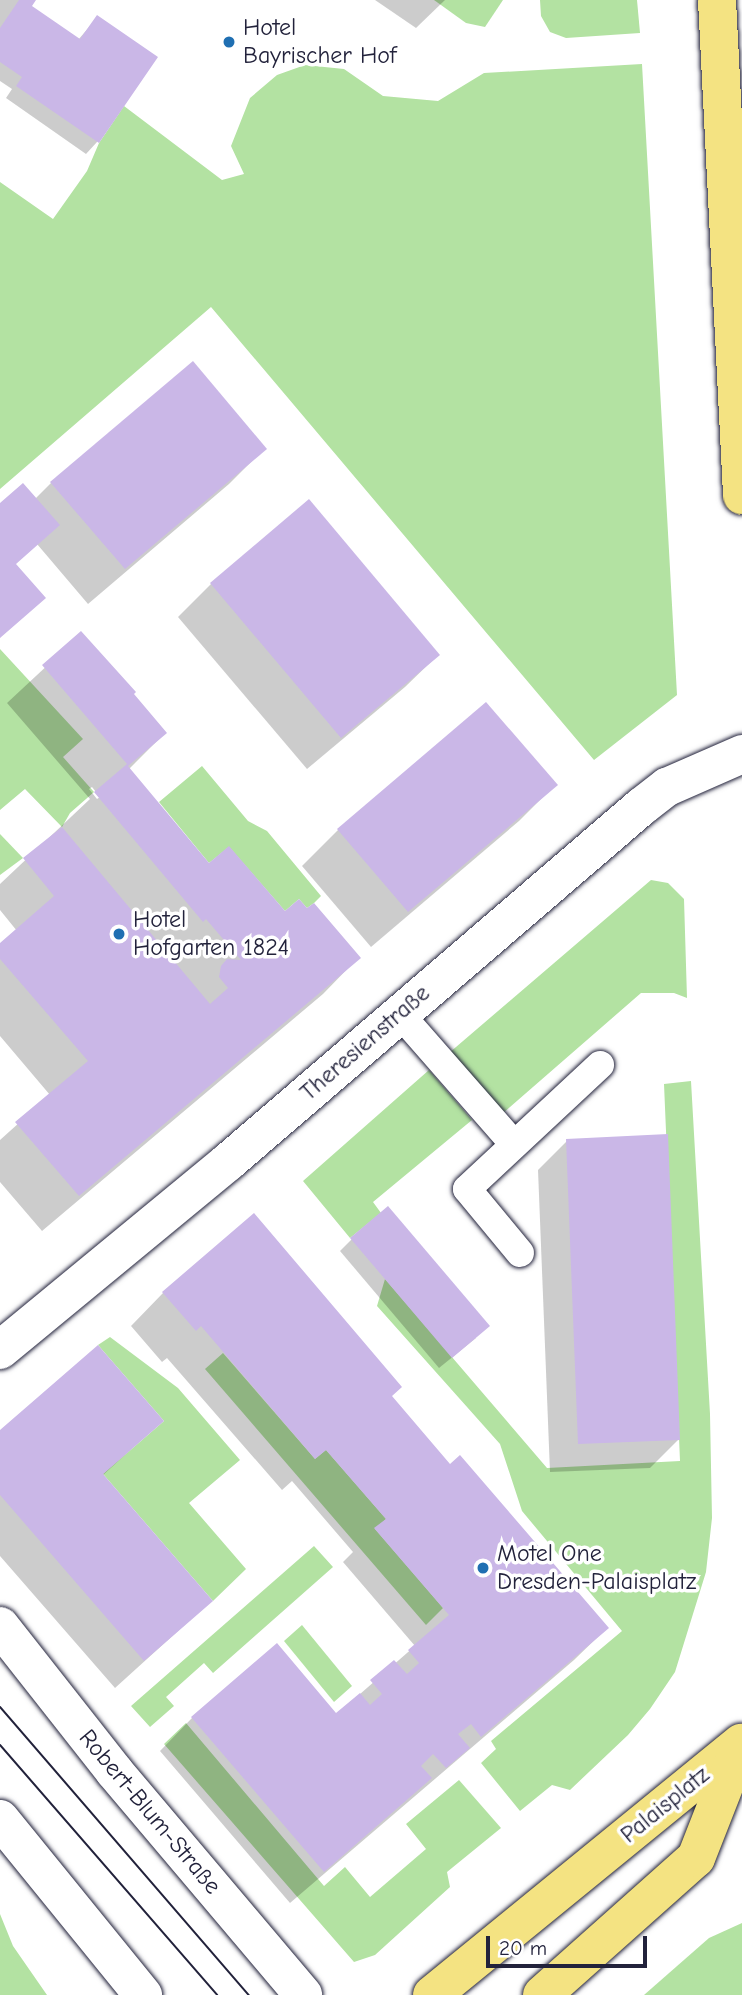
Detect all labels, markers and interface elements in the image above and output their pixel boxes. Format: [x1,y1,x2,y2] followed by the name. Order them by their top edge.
[243,14,397,70] place label: Hotel Bayrischer Hof
[221,34,237,50] marker: Hotel Bayrischer Hof
[133,906,289,962] place label: Hotel Hofgarten 1824
[111,926,127,942] marker: Hotel Hofgarten 1824
[294,979,436,1107] street label: Theresienstraße
[497,1540,696,1596] place label: Motel One Dresden-Palaisplatz
[475,1560,491,1576] marker: Motel One Dresden-Palaisplatz
[73,1724,227,1900] street label: Robert-Blum-Straße
[615,1761,715,1849] street label: Palaisplatz
[490,1922,651,1966] scale bar
[499,1936,547,1960] text: 20 m

